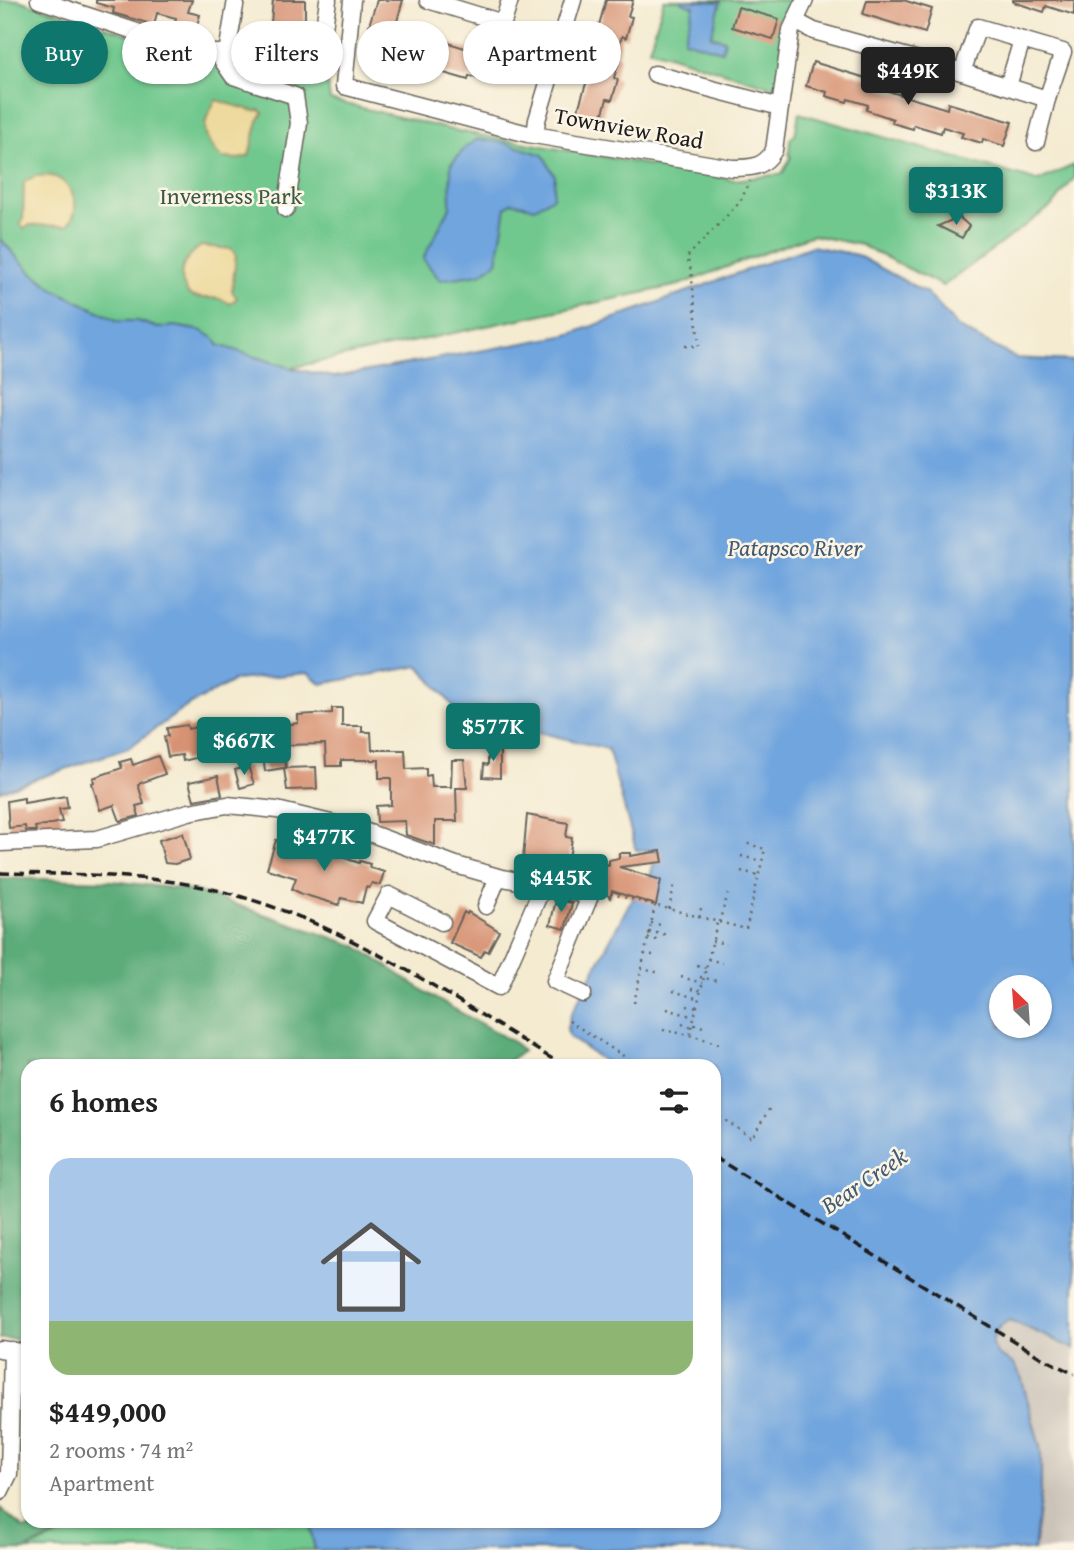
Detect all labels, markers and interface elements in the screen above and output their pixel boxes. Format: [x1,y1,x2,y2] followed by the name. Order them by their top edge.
[21,21,108,84] chip: Buy
[122,21,217,84] chip: Rent
[231,21,343,84] chip: Filters
[357,21,449,84] chip: New
[463,21,621,84] chip: Apartment
[859,48,957,107] pin: $449K
[877,53,939,86] text: $449K
[552,98,707,157] street label: Townview Road
[907,168,1005,227] pin: $313K
[925,173,987,206] text: $313K
[160,179,303,212] park label: Inverness Park
[727,530,863,565] water label: Patapsco River
[444,704,542,763] pin: $577K
[462,709,524,742] text: $577K
[195,718,293,777] pin: $667K
[213,723,275,756] text: $667K
[275,814,373,873] pin: $477K
[293,819,355,852] text: $477K
[512,855,610,914] pin: $445K
[530,860,592,893] text: $445K
[989,975,1052,1038] north arrow
[989,975,1052,1038] map controls
[49,1079,158,1123] text: 6 homes
[655,1082,693,1120] icon: filters
[813,1139,914,1223] water label: Bear Creek
[308,1204,434,1330] icon: home
[49,1389,166,1433] text: $449,000
[49,1433,193,1466] text: 2 rooms · 74 m²
[49,1466,154,1499] text: Apartment

